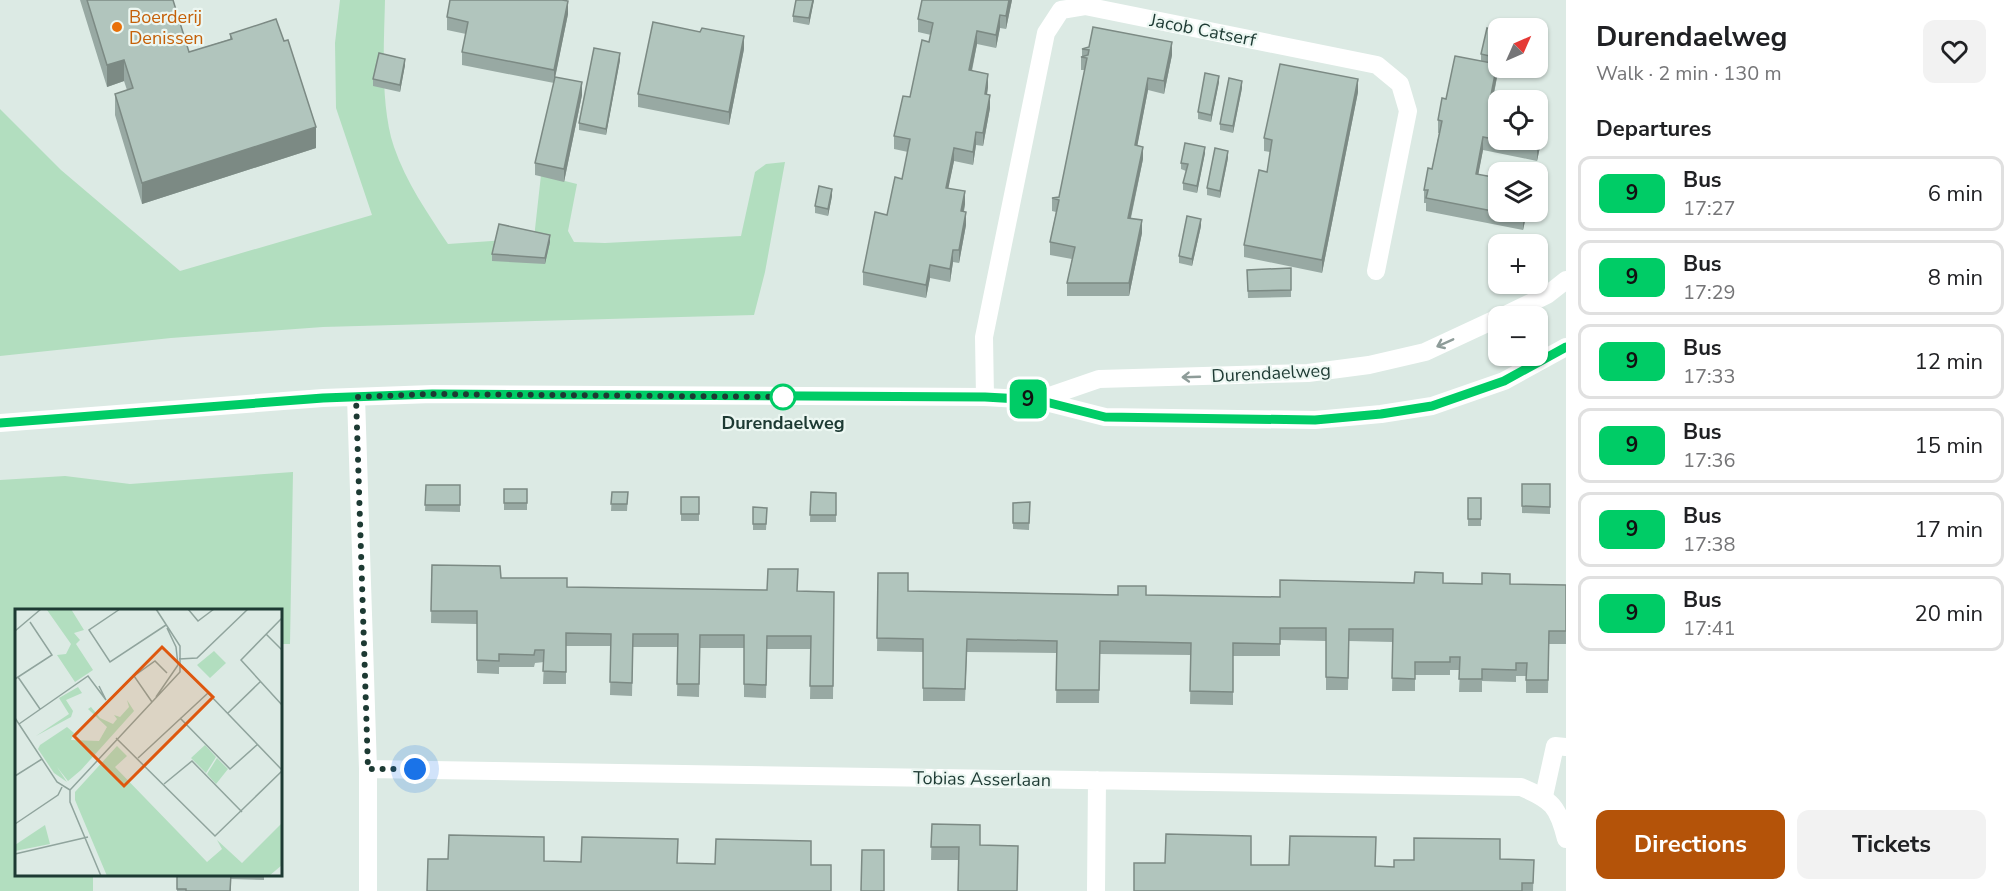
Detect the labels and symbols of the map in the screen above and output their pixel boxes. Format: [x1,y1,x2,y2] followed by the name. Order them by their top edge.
[129,5,203,50] place label: Boerderij Denissen
[1147,8,1259,52] street label: Jacob Catserf
[1488,18,1548,78] north arrow
[110,20,124,34] marker: Boerderij Denissen
[1437,338,1455,350] one-way arrow
[1211,358,1331,388] street label: Durendaelweg
[1182,371,1202,382] one-way arrow
[1008,380,1048,418] line badge: 9
[770,384,796,410] marker: Durendaelweg
[721,411,845,435] place label: Durendaelweg
[15,609,282,876] inset map
[400,754,430,784] your location
[913,766,1051,792] street label: Tobias Asserlaan

